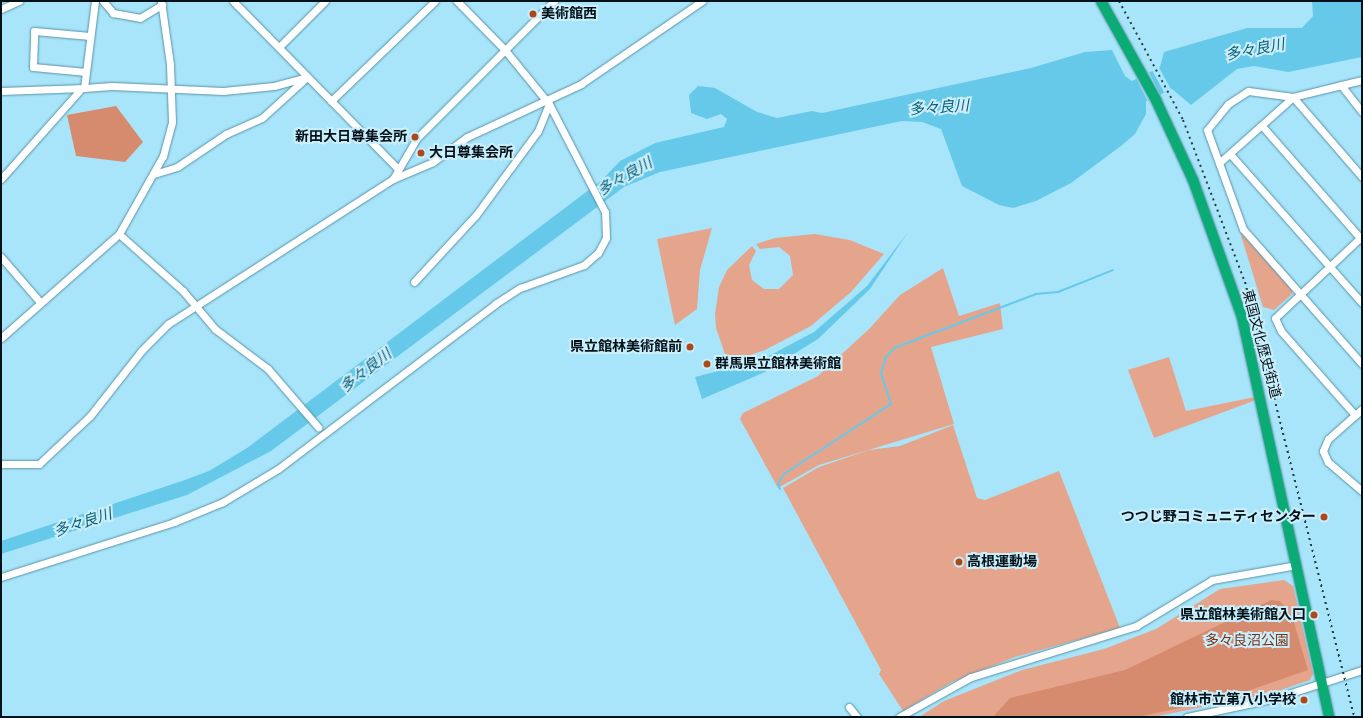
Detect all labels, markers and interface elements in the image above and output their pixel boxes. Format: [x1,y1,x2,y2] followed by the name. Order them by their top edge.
[541,6,597,22] place label: 美術館西
[528,9,538,19] marker: 美術館西
[1224,35,1286,65] water label: 多々良川
[908,97,970,119] water label: 多々良川
[295,129,407,145] place label: 新田大日尊集会所
[410,132,420,142] marker: 新田大日尊集会所
[429,145,513,161] place label: 大日尊集会所
[416,148,426,158] marker: 大日尊集会所
[595,154,655,200] water label: 多々良川
[1238,288,1284,400] street label: 東国文化歴史街道
[570,339,682,355] place label: 県立館林美術館前
[685,342,695,352] marker: 県立館林美術館前
[337,345,395,397] water label: 多々良川
[715,356,841,372] place label: 群馬県立館林美術館
[702,359,712,369] marker: 群馬県立館林美術館
[52,505,114,541] water label: 多々良川
[1120,509,1316,525] place label: つつじ野コミュニティセンター
[1319,512,1329,522] marker: つつじ野コミュニティセンター
[967,554,1037,570] place label: 高根運動場
[954,557,964,567] marker: 高根運動場
[1180,607,1306,623] place label: 県立館林美術館入口
[1309,610,1319,620] marker: 県立館林美術館入口
[1205,633,1289,649] park label: 多々良沼公園
[1170,692,1296,708] place label: 館林市立第八小学校
[1299,695,1309,705] marker: 館林市立第八小学校

